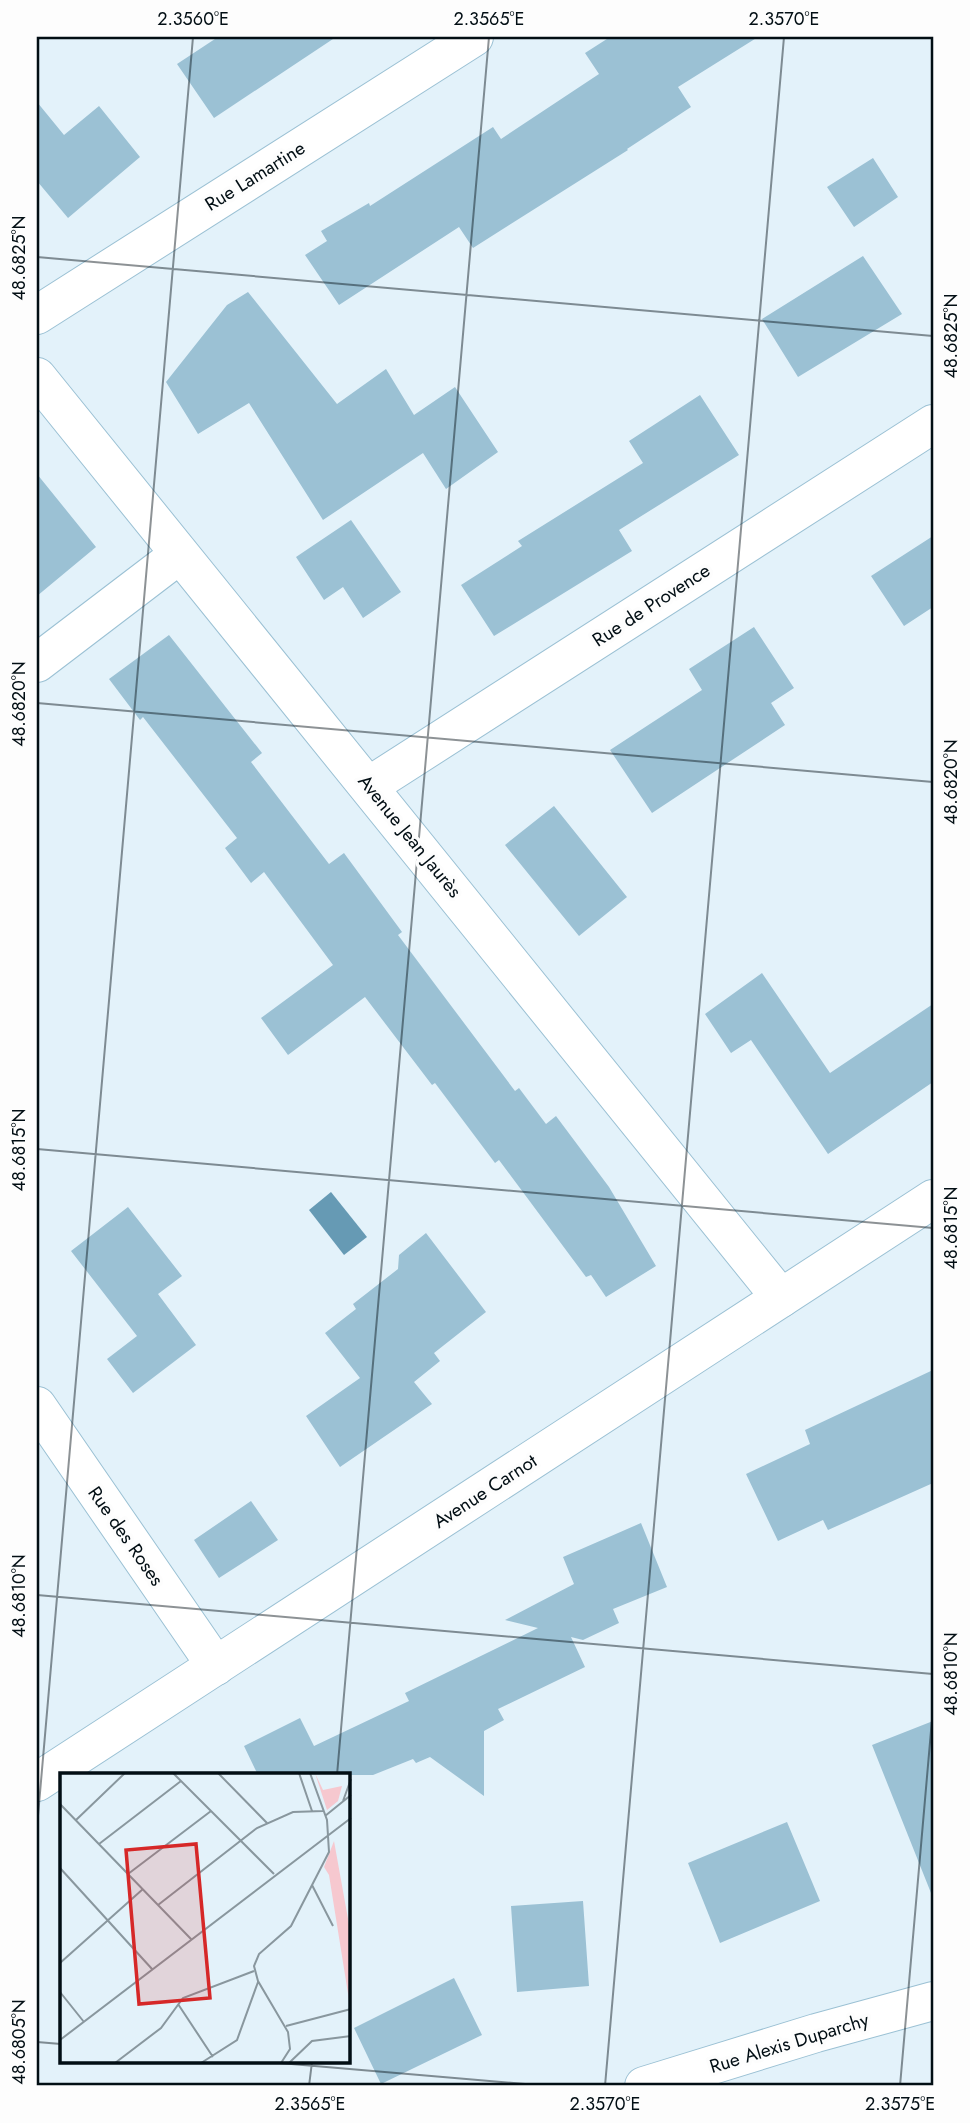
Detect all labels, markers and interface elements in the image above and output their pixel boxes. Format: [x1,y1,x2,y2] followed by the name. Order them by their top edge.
[157,6,229,32] text: 2.3560°E
[453,6,525,32] text: 2.3565°E
[749,6,819,32] text: 2.3570°E
[200,134,310,218] street label: Rue Lamartine
[6,216,32,301] text: 48.6825°N
[938,294,964,379] text: 48.6825°N
[587,557,715,653] street label: Rue de Provence
[6,661,32,747] text: 48.6820°N
[938,739,964,825] text: 48.6820°N
[352,769,468,904] street label: Avenue Jean Jaurès
[6,1109,32,1191] text: 48.6815°N
[938,1187,964,1269] text: 48.6815°N
[428,1447,542,1535] street label: Avenue Carnot
[82,1481,171,1592] street label: Rue des Roses
[6,1554,32,1638] text: 48.6810°N
[938,1632,964,1716] text: 48.6810°N
[60,1773,350,2064] inset map
[6,1999,32,2085] text: 48.6805°N
[706,2006,873,2080] street label: Rue Alexis Duparchy
[274,2091,346,2117] text: 2.3565°E
[570,2091,640,2117] text: 2.3570°E
[865,2091,935,2117] text: 2.3575°E

